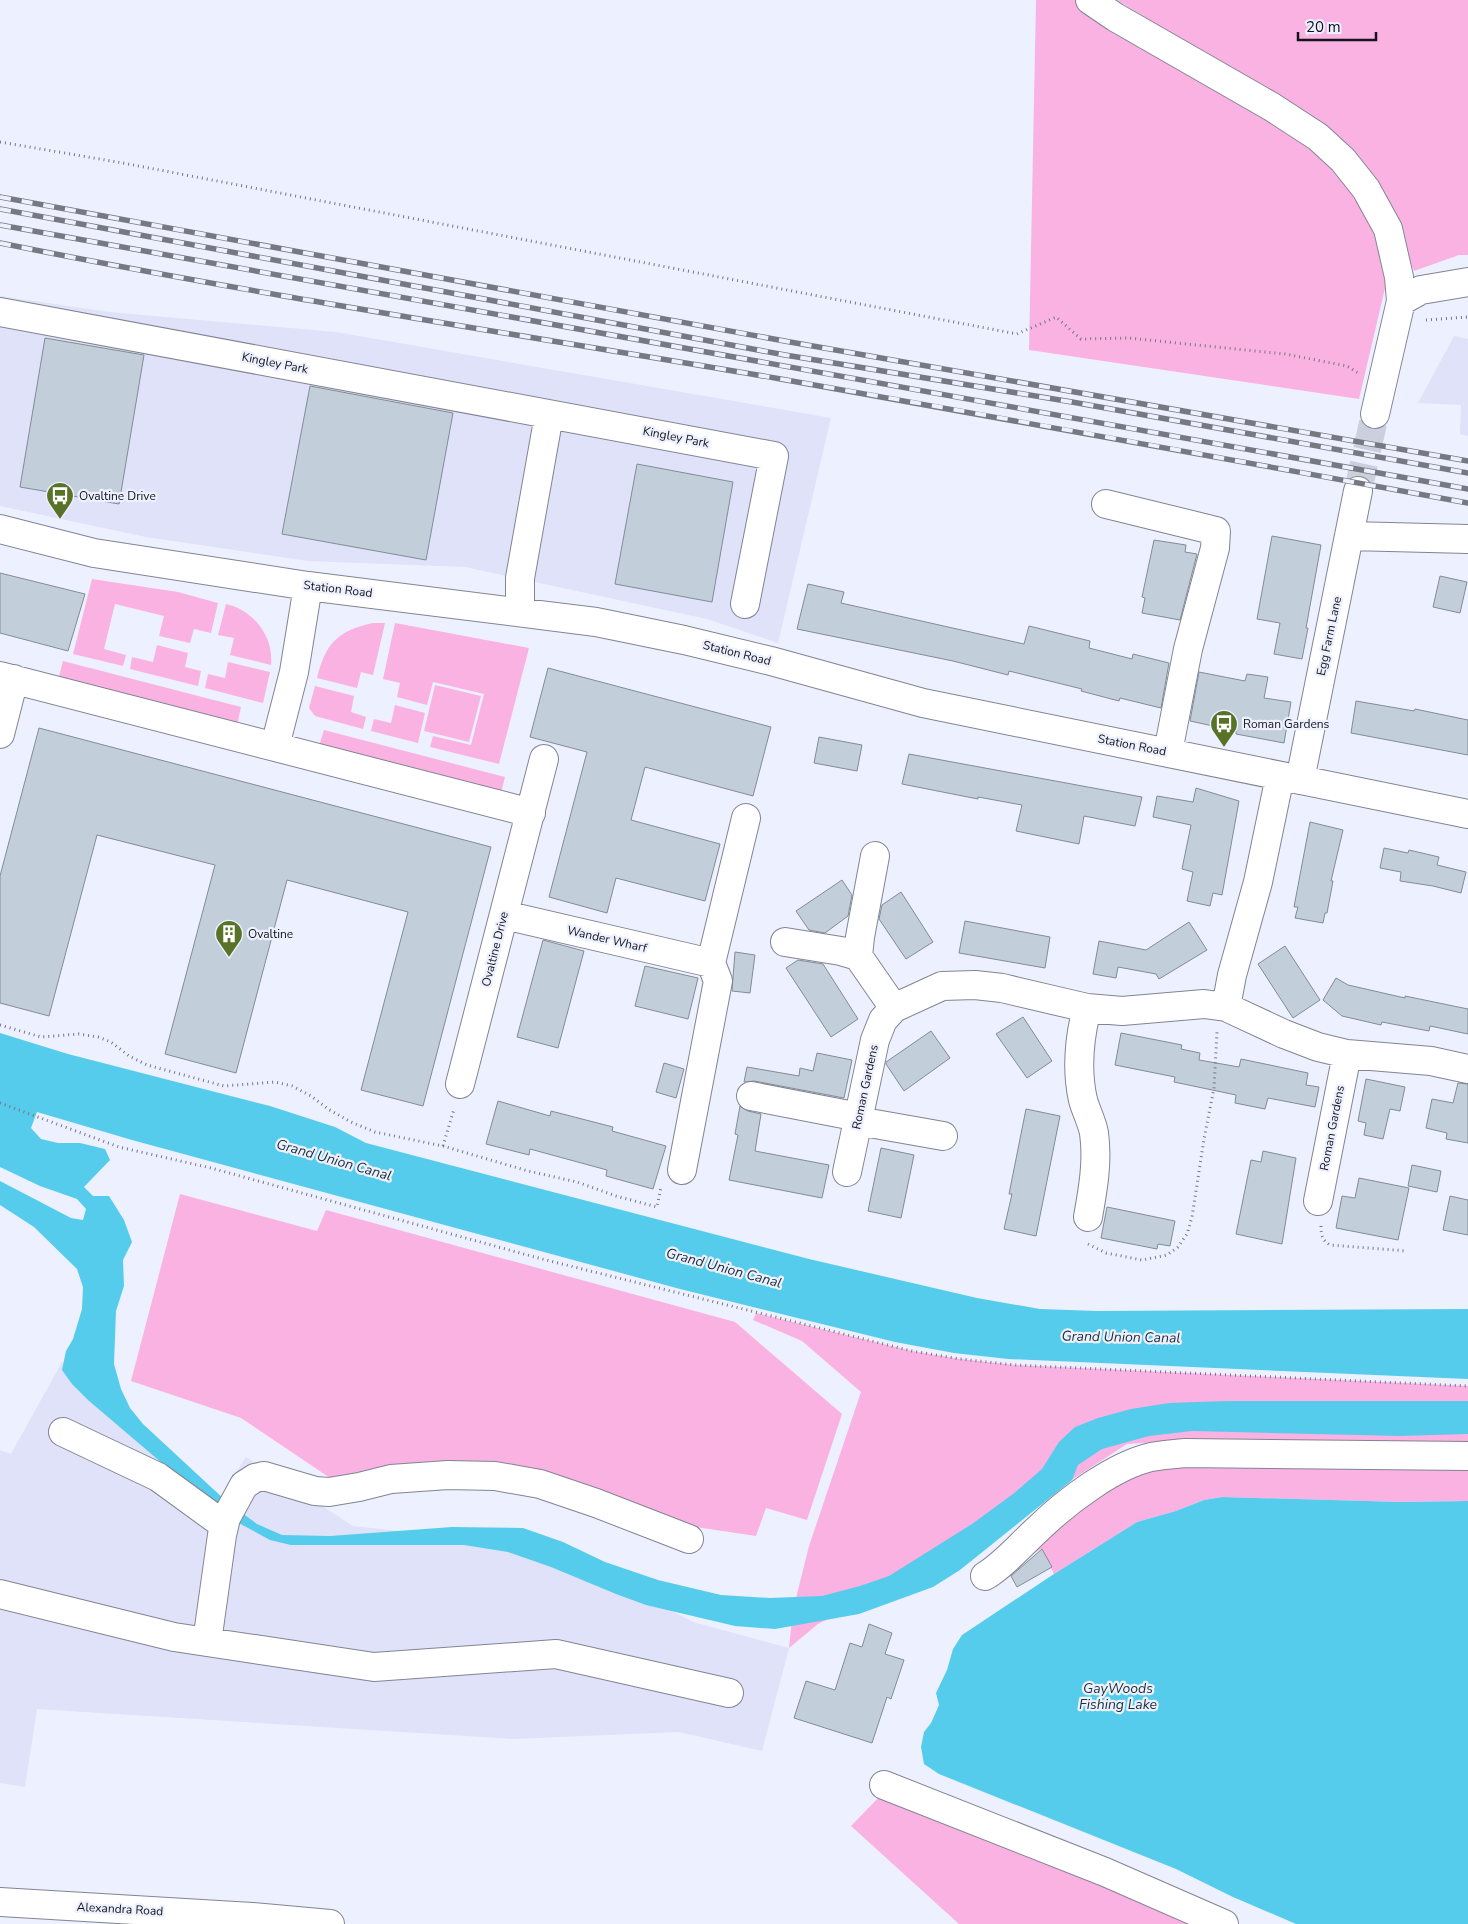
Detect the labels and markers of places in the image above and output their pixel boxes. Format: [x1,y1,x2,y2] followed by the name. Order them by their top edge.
[45,481,75,520] bus stop icon: Ovaltine Drive
[79,488,156,504] place label: Ovaltine Drive
[1209,709,1239,748] bus stop icon: Roman Gardens
[1243,716,1330,732] place label: Roman Gardens
[214,919,244,958] building icon: Ovaltine
[248,926,293,942] place label: Ovaltine

